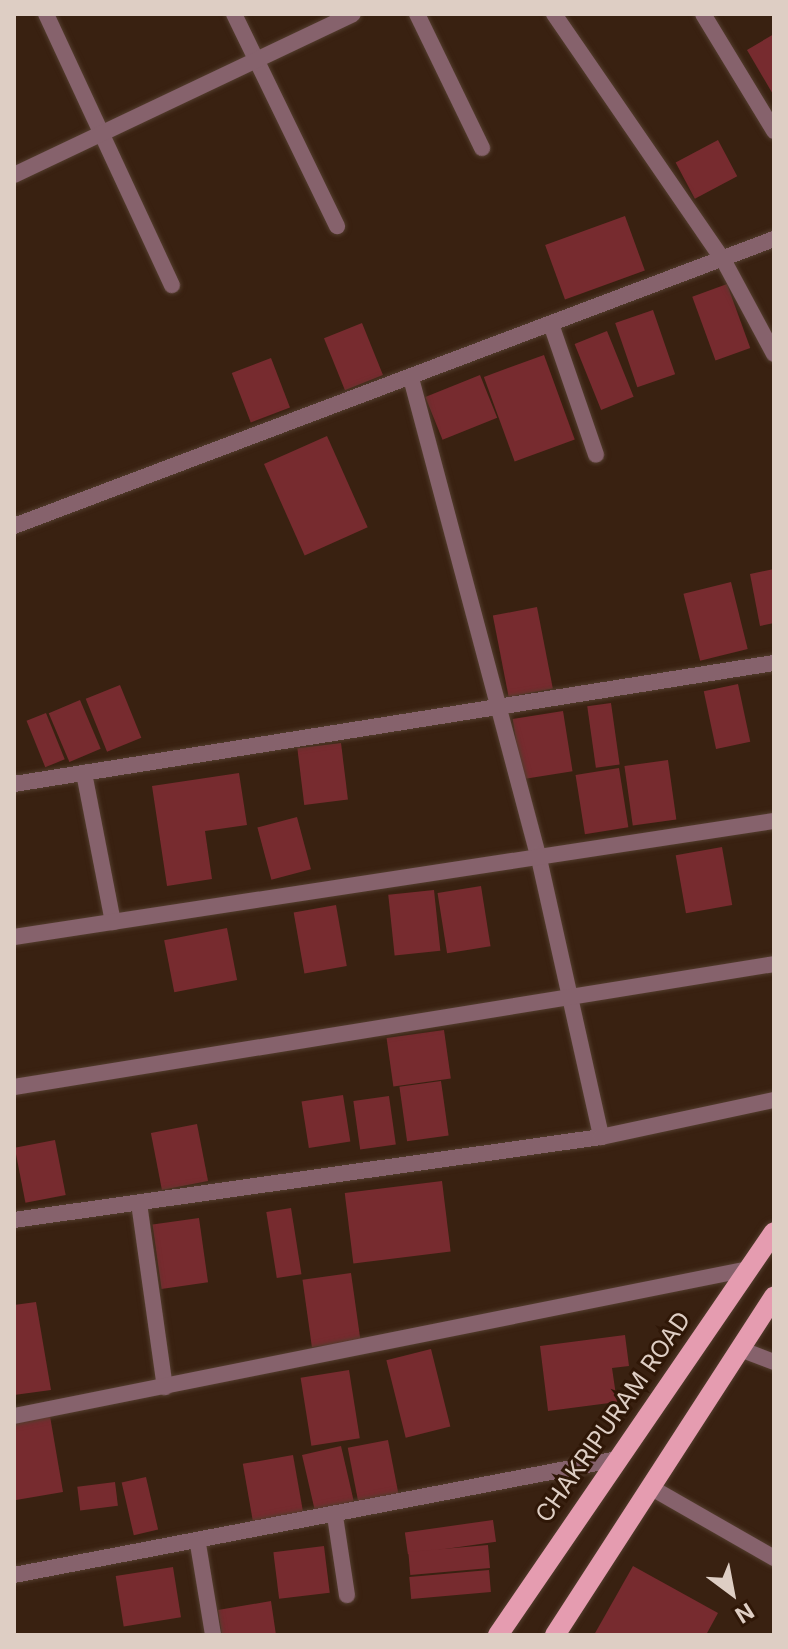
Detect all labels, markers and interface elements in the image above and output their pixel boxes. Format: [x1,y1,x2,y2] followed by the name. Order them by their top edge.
[529,1306,697,1528] street label: CHAKRIPURAM ROAD
[692,1553,772,1633] north arrow
[731,1598,759,1629] text: N

